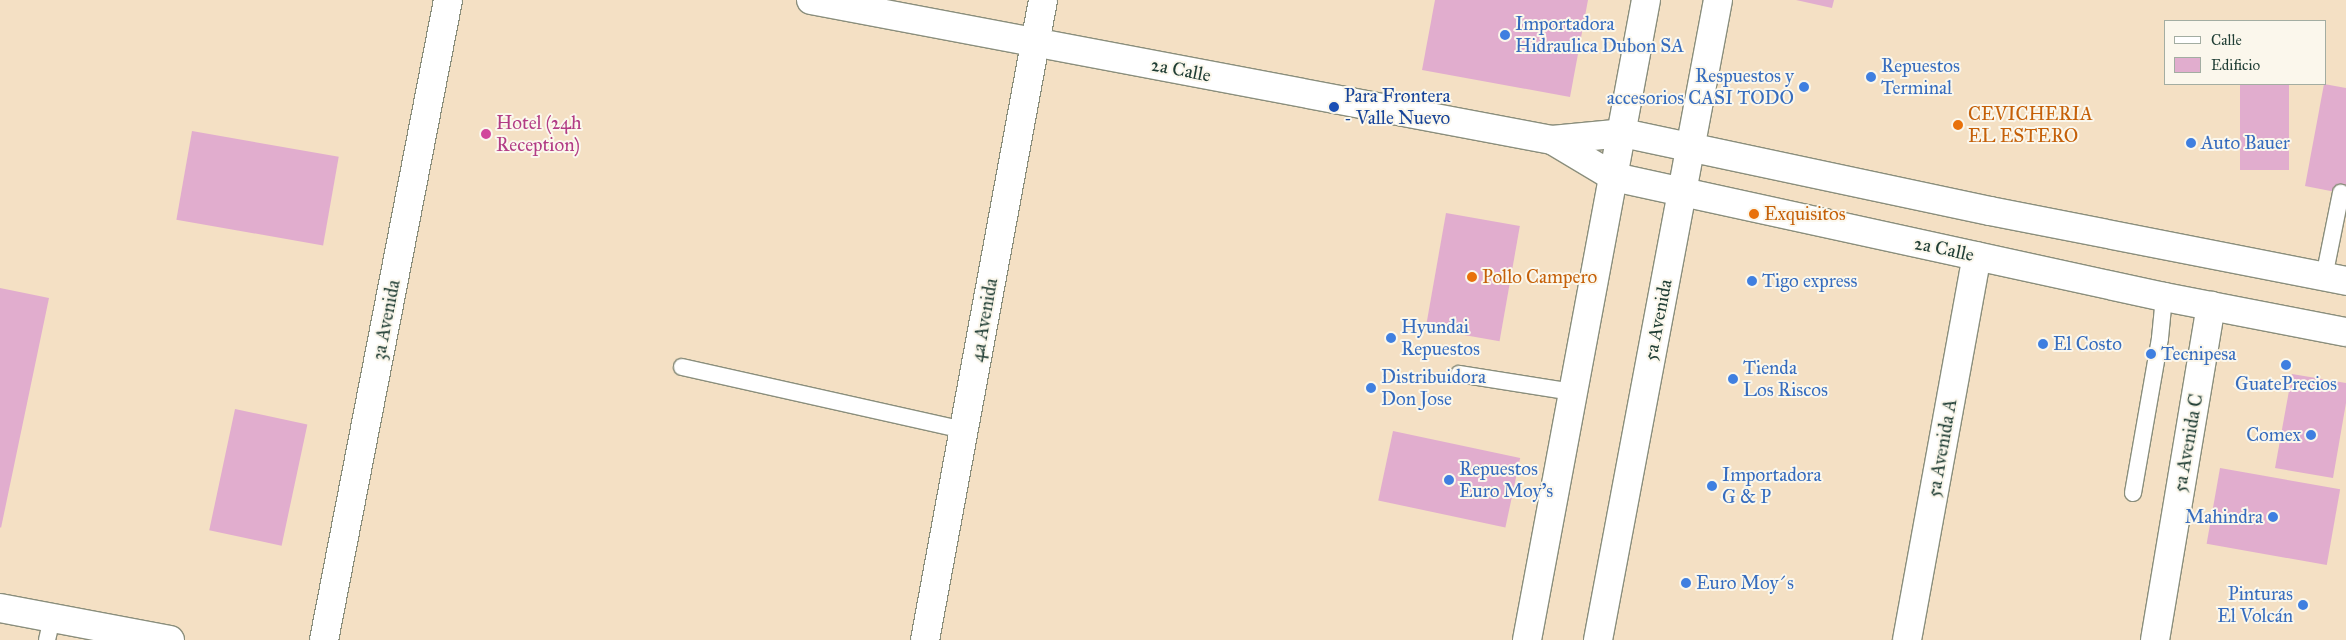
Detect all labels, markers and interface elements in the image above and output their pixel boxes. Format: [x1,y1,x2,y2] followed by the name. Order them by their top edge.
[1515,13,1684,57] place label: Importadora Hidraulica Dubon SA
[2164,20,2326,85] legend
[1499,29,1511,41] marker: Importadora Hidraulica Dubon SA
[2211,31,2242,49] text: Calle
[1149,53,1213,87] street label: 2a Calle
[1881,55,1960,99] place label: Repuestos Terminal
[2211,56,2260,74] text: Edificio
[1607,65,1794,109] place label: Respuestos y accesorios CASI TODO
[1865,71,1877,83] marker: Repuestos Terminal
[1798,81,1810,93] marker: Respuestos y accesorios CASI TODO
[1344,85,1450,129] place label: Para Frontera - Valle Nuevo
[1328,101,1340,113] marker: Para Frontera - Valle Nuevo
[1968,103,2093,147] place label: CEVICHERIA EL ESTERO
[496,112,581,156] place label: Hotel (24h Reception)
[1952,119,1964,131] marker: CEVICHERIA EL ESTERO
[480,128,492,140] marker: Hotel (24h Reception)
[2201,132,2290,154] place label: Auto Bauer
[2185,137,2197,149] marker: Auto Bauer
[1764,203,1846,225] place label: Exquisitos
[1748,208,1760,220] marker: Exquisitos
[1912,232,1976,266] street label: 2a Calle
[1482,266,1597,288] place label: Pollo Campero
[1762,270,1857,292] place label: Tigo express
[1466,271,1478,283] marker: Pollo Campero
[1746,275,1758,287] marker: Tigo express
[965,276,1003,364] street label: 4a Avenida
[1639,277,1677,363] street label: 5a Avenida
[367,278,405,362] street label: 3a Avenida
[1401,316,1480,360] place label: Hyundai Repuestos
[1385,332,1397,344] marker: Hyundai Repuestos
[2053,333,2122,355] place label: El Costo
[2037,338,2049,350] marker: El Costo
[2161,343,2236,365] place label: Tecnipesa
[2145,348,2157,360] marker: Tecnipesa
[1743,357,1828,401] place label: Tienda Los Riscos
[2280,359,2292,371] marker: GuatePrecios
[1381,366,1486,410] place label: Distribuidora Don Jose
[1727,373,1739,385] marker: Tienda Los Riscos
[2235,373,2337,395] place label: GuatePrecios
[1365,382,1377,394] marker: Distribuidora Don Jose
[2168,392,2208,494] street label: 5a Avenida C
[1922,397,1962,499] street label: 5a Avenida A
[2246,424,2301,446] place label: Comex
[2305,429,2317,441] marker: Comex
[1459,458,1553,502] place label: Repuestos Euro Moy's
[1722,464,1821,508] place label: Importadora G & P
[1443,474,1455,486] marker: Repuestos Euro Moy's
[1706,480,1718,492] marker: Importadora G & P
[2185,506,2263,528] place label: Mahindra
[2267,511,2279,523] marker: Mahindra
[1696,572,1794,594] place label: Euro Moy´s
[1680,577,1692,589] marker: Euro Moy´s
[2217,583,2293,627] place label: Pinturas El Volcán
[2297,599,2309,611] marker: Pinturas El Volcán

